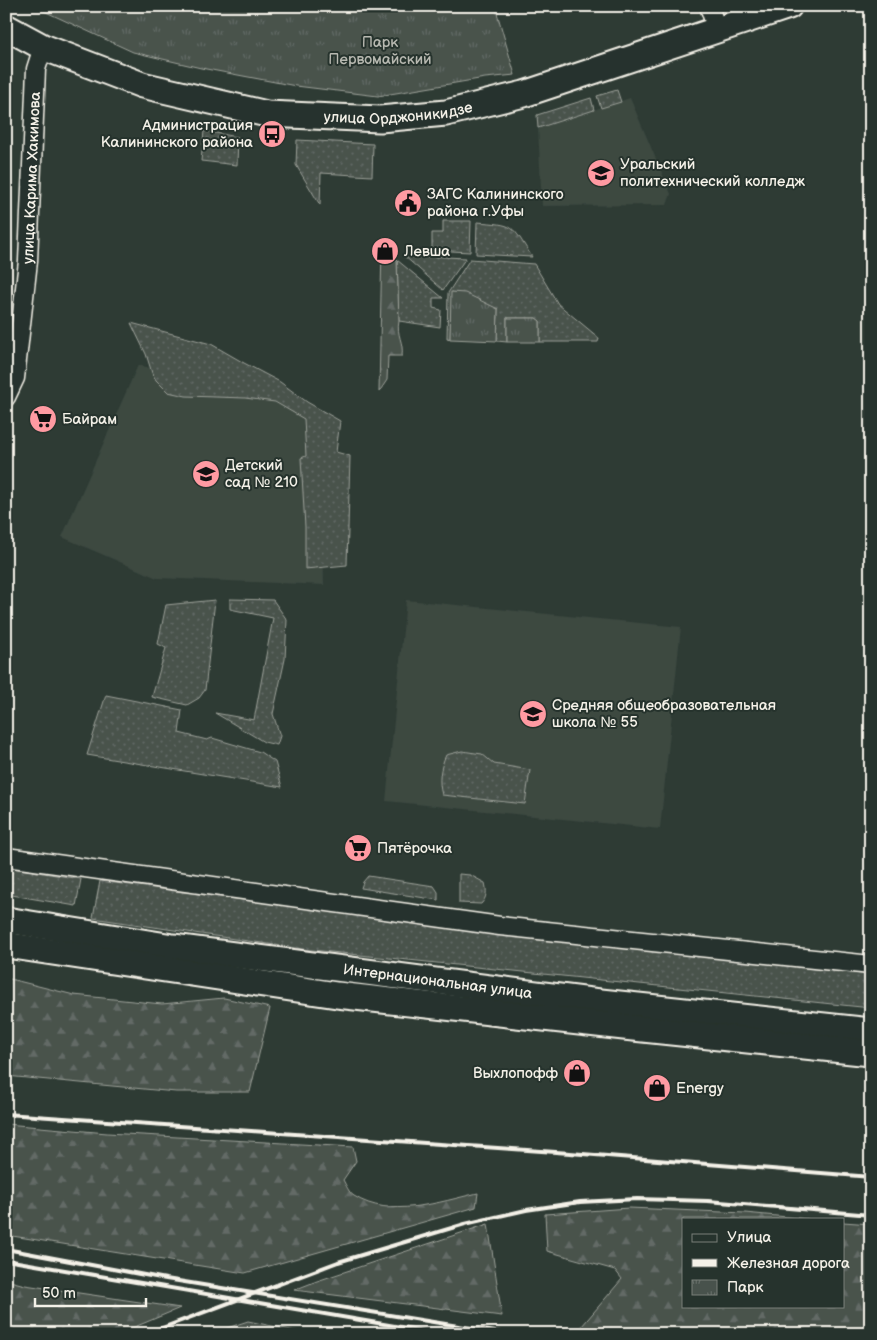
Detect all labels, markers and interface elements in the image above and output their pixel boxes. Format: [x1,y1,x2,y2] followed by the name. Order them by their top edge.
[328,33,432,69] park label: Парк Первомайский
[18,91,45,264] street label: улица Карима Хакимова
[323,97,474,129] street label: улица Орджоникидзе
[101,116,253,152] place label: Администрация Калининского района
[257,119,287,149] bus stop icon: Администрация Калининского района
[620,155,806,191] place label: Уральский политехнический колледж
[586,158,616,188] school or university icon: Уральский политехнический колледж
[427,185,564,221] place label: ЗАГС Калининского района г.Уфы
[393,188,423,218] public building icon: ЗАГС Калининского района г.Уфы
[370,236,400,266] shop icon: Левша
[403,242,450,261] place label: Левша
[28,404,58,434] supermarket icon: Байрам
[62,410,117,429] place label: Байрам
[225,456,298,492] place label: Детский сад № 210
[191,459,221,489] school or university icon: Детский сад № 210
[552,696,776,732] place label: Средняя общеобразовательная школа № 55
[518,699,548,729] school or university icon: Средняя общеобразовательная школа № 55
[343,833,373,863] supermarket icon: Пятёрочка
[377,839,452,858] place label: Пятёрочка
[342,960,533,1003] street label: Интернациональная улица
[562,1058,592,1088] shop icon: Выхлопофф
[473,1064,558,1083] place label: Выхлопофф
[642,1073,672,1103] shop icon: Energy
[676,1079,724,1098] place label: Energy
[682,1218,844,1308] legend
[727,1228,772,1247] text: Улица
[727,1254,850,1273] text: Железная дорога
[35,1275,146,1307] scale bar
[727,1278,764,1297] text: Парк
[42,1284,76,1303] text: 50 m

